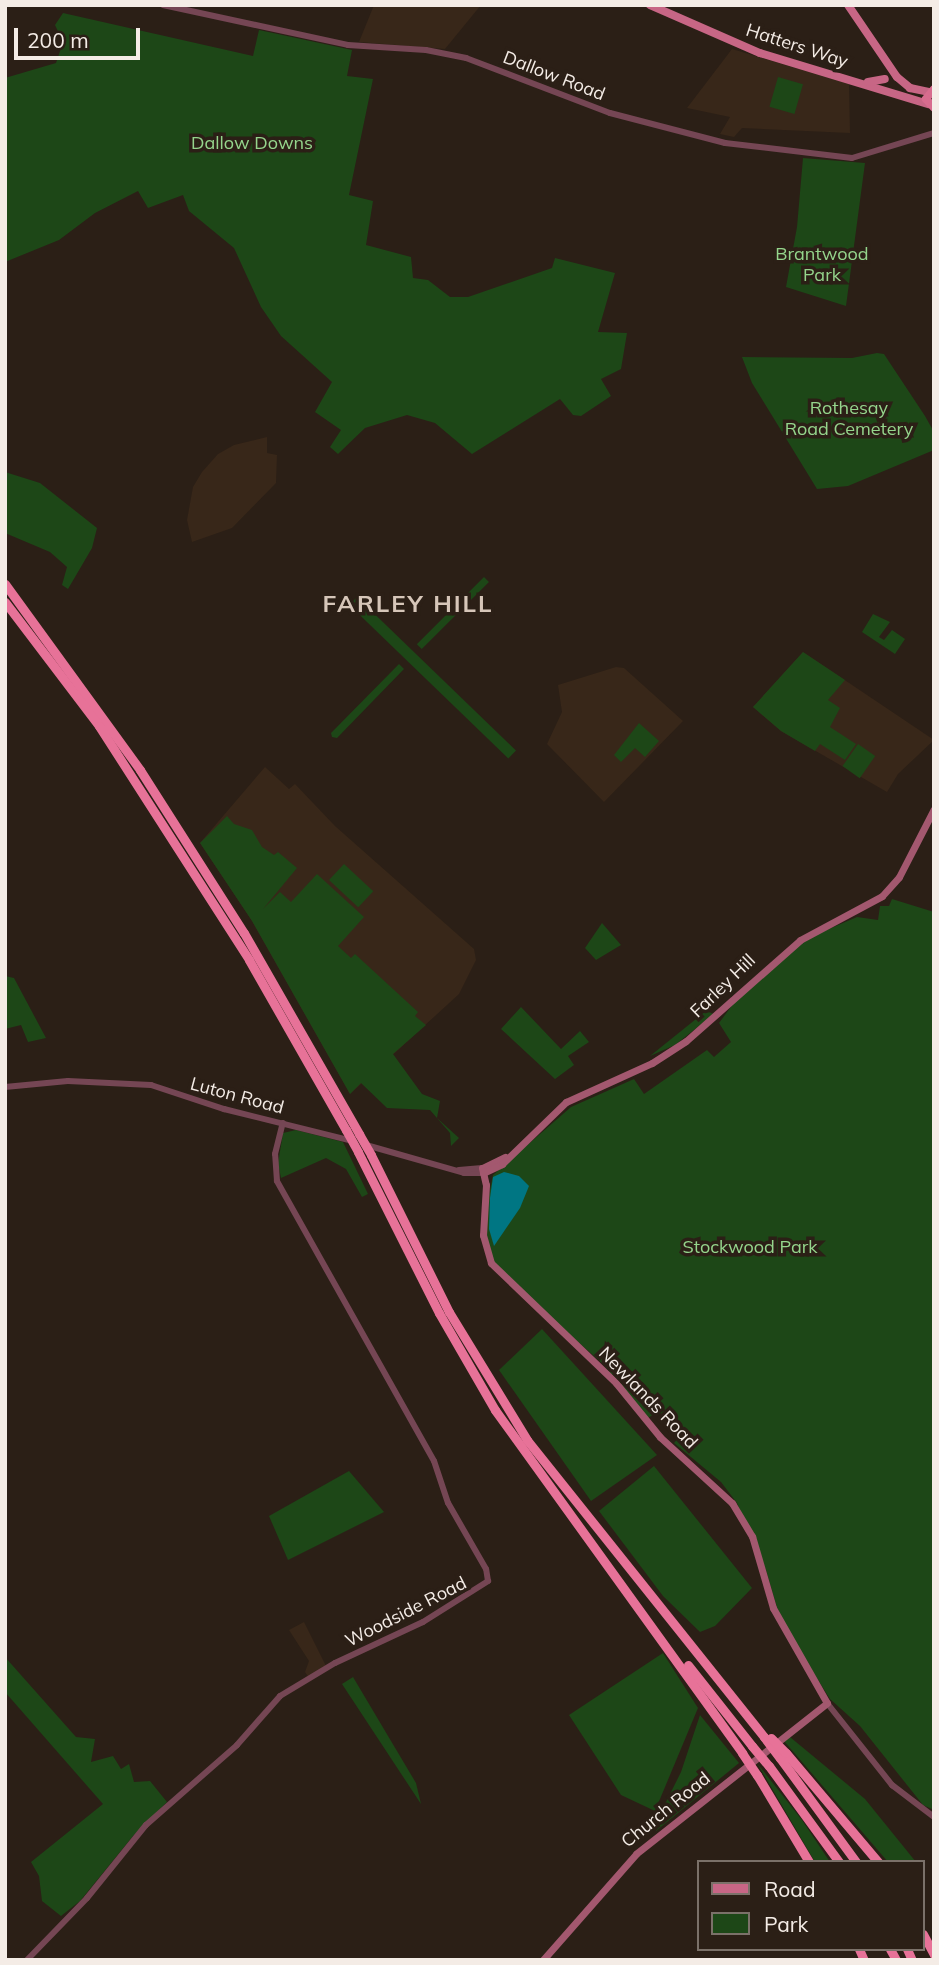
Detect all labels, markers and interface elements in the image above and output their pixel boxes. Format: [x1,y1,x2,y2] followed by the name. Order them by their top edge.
[18,14,144,58] scale bar
[743,19,851,73] street label: Hatters Way
[27,27,89,53] text: 200 m
[500,47,608,105] street label: Dallow Road
[191,132,313,154] park label: Dallow Downs
[775,244,869,286] park label: Brantwood Park
[785,398,913,440] park label: Rothesay Road Cemetery
[324,590,492,618] district label: FARLEY HILL
[686,950,760,1022] street label: Farley Hill
[188,1073,286,1119] street label: Luton Road
[682,1236,818,1258] park label: Stockwood Park
[594,1343,702,1453] street label: Newlands Road
[342,1572,470,1652] street label: Woodside Road
[617,1768,715,1852] street label: Church Road
[698,1860,925,1951] legend
[764,1876,815,1902] text: Road
[764,1911,808,1937] text: Park

